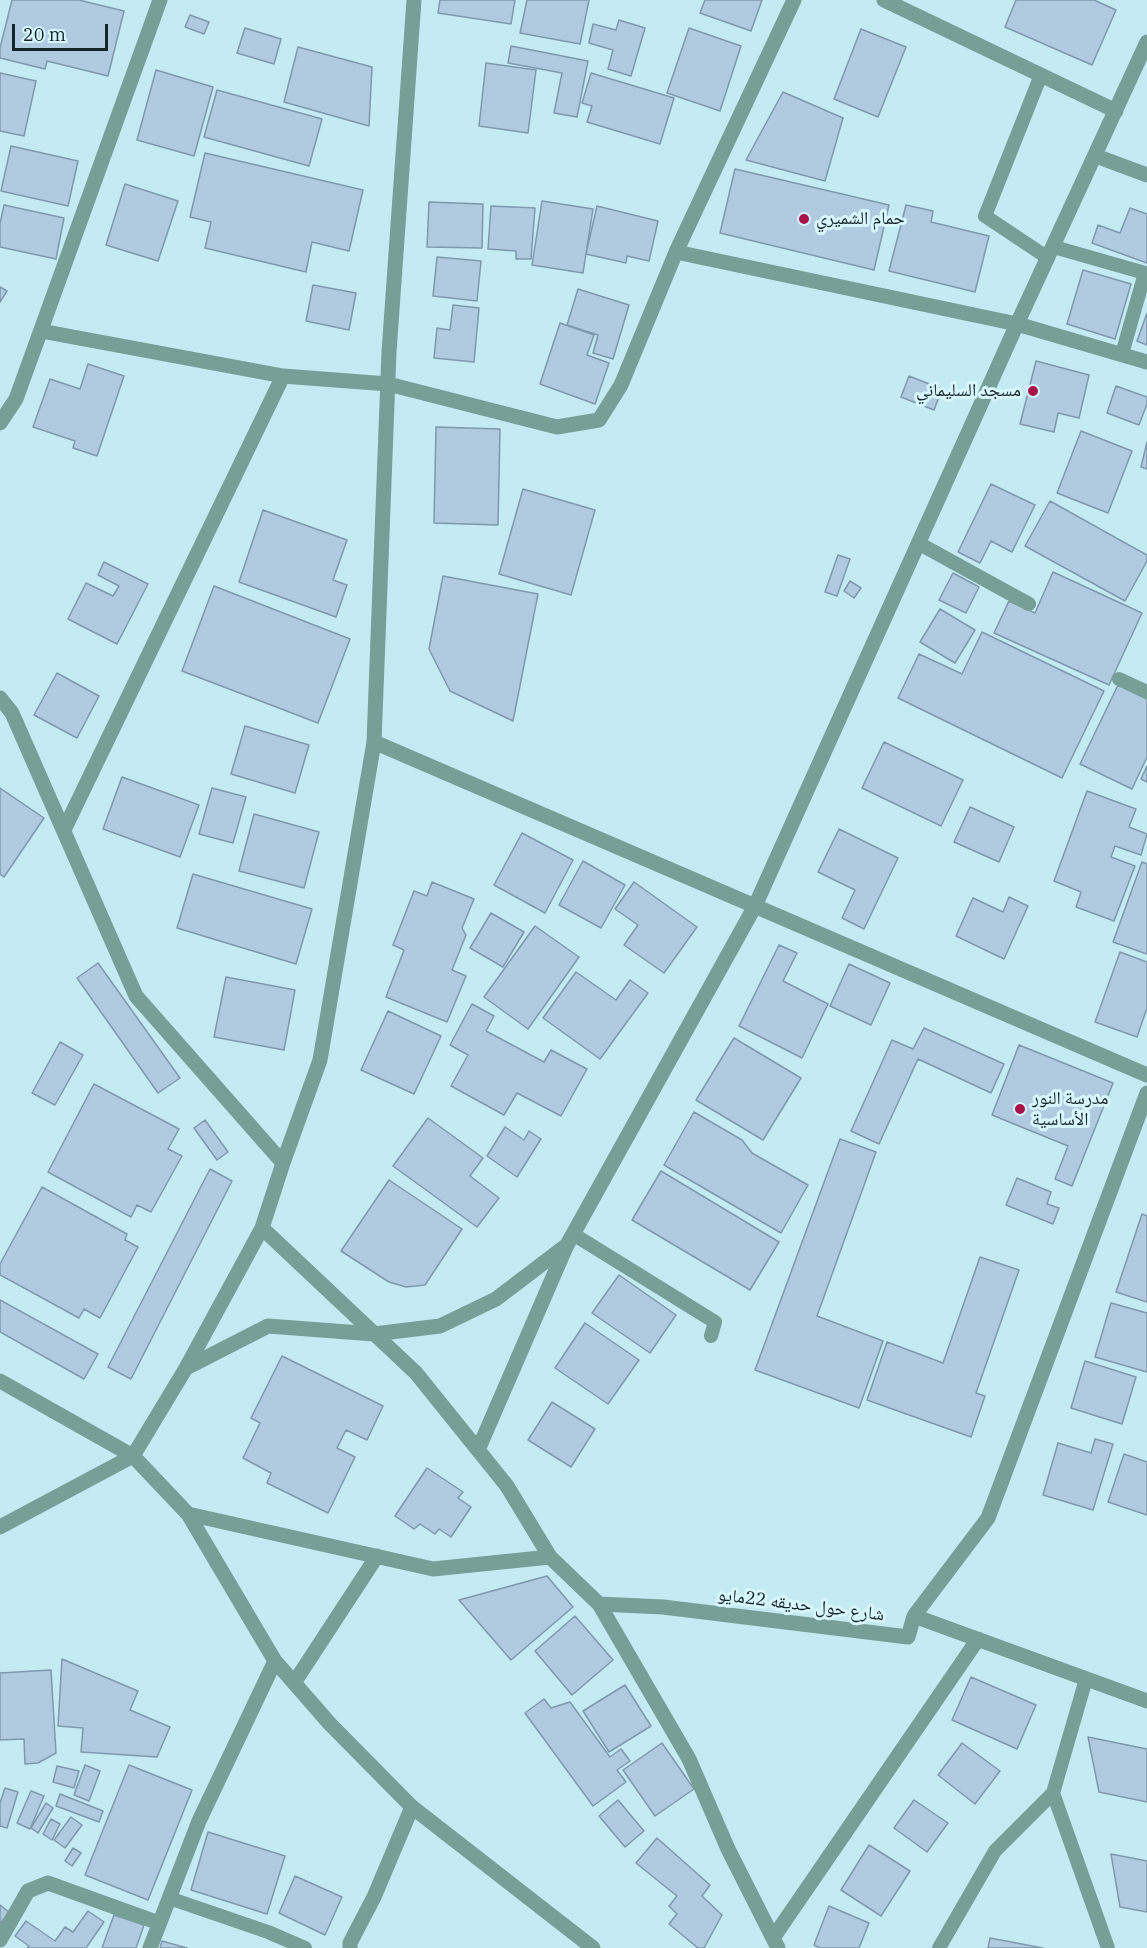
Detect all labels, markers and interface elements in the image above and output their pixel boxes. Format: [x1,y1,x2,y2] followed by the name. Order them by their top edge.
[15,12,111,50] scale bar
[23,23,66,46] text: 20 m
[816,208,905,230] place label: حمام الشميري
[797,212,811,226] marker: حمام الشميري
[916,380,1021,402] place label: مسجد السليماني
[1026,384,1040,398] marker: مسجد السليماني
[1032,1088,1109,1130] place label: مدرسة النور الأساسية
[1013,1102,1027,1116] marker: مدرسة النور الأساسية
[717,1584,885,1626] street label: شارع حول حديقه 22مايو

